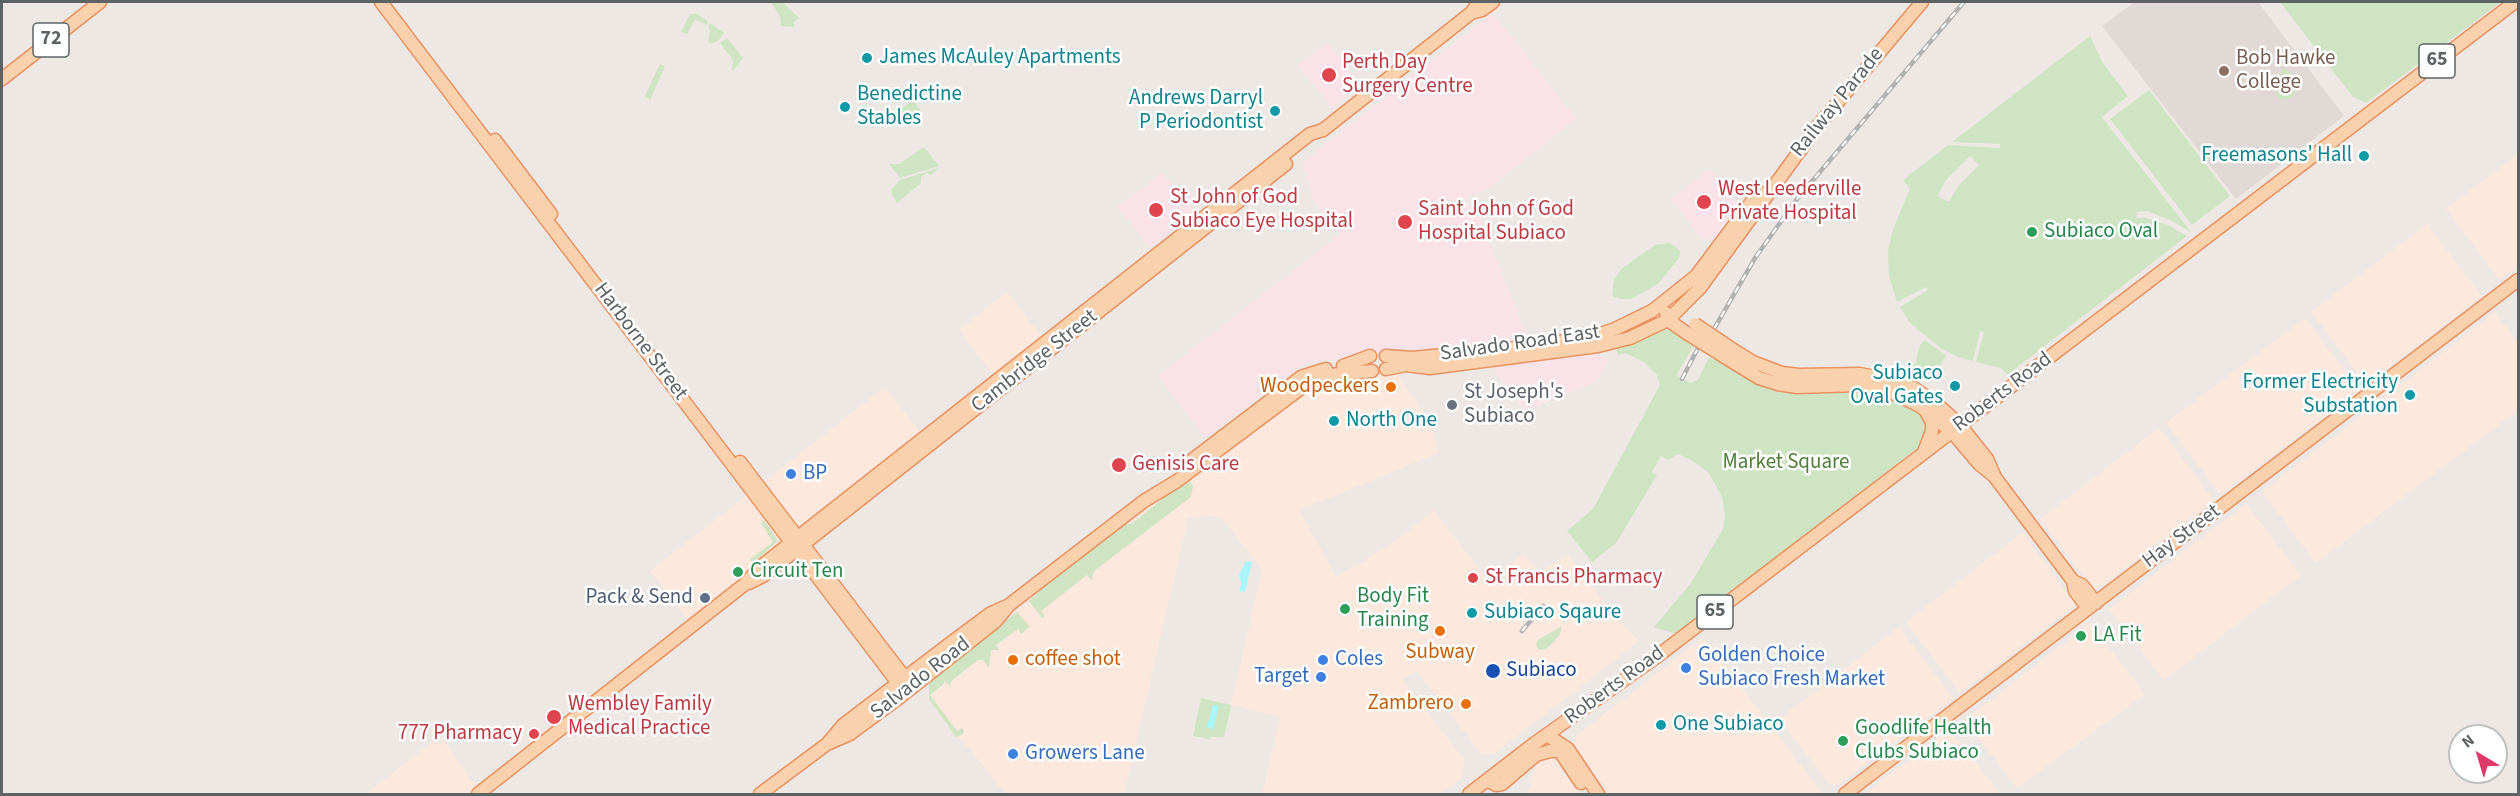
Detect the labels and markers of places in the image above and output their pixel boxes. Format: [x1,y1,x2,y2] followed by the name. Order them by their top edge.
[879,45,1121,71] place label: James McAuley Apartments
[2236,46,2335,96] place label: Bob Hawke College
[1342,50,1473,100] place label: Perth Day Surgery Centre
[860,51,874,65] marker: James McAuley Apartments
[2217,64,2231,78] marker: Bob Hawke College
[1320,66,1338,84] marker: Perth Day Surgery Centre
[857,82,962,132] place label: Benedictine Stables
[1129,86,1263,136] place label: Andrews Darryl P Periodontist
[838,100,852,114] marker: Benedictine Stables
[1268,104,1282,118] marker: Andrews Darryl P Periodontist
[2201,143,2352,169] place label: Freemasons' Hall
[2357,149,2371,163] marker: Freemasons' Hall
[1718,177,1861,227] place label: West Leederville Private Hospital
[1170,185,1353,235] place label: St John of God Subiaco Eye Hospital
[1695,193,1713,211] marker: West Leederville Private Hospital
[1418,197,1574,247] place label: Saint John of God Hospital Subiaco
[1147,201,1165,219] marker: St John of God Subiaco Eye Hospital
[1396,213,1414,231] marker: Saint John of God Hospital Subiaco
[2044,219,2158,245] place label: Subiaco Oval
[2025,225,2039,239] marker: Subiaco Oval
[1850,361,1943,411] place label: Subiaco Oval Gates
[2243,370,2398,420] place label: Former Electricity Substation
[1260,374,1379,400] place label: Woodpeckers
[1948,379,1962,393] marker: Subiaco Oval Gates
[1384,380,1398,394] marker: Woodpeckers
[1464,380,1563,430] place label: St Joseph's Subiaco
[2403,388,2417,402] marker: Former Electricity Substation
[1445,398,1459,412] marker: St Joseph's Subiaco
[1346,408,1437,434] place label: North One
[1327,414,1341,428] marker: North One
[1132,452,1239,478] place label: Genisis Care
[1110,456,1128,474] marker: Genisis Care
[803,461,827,487] place label: BP
[784,467,798,481] marker: BP
[750,559,843,585] place label: Circuit Ten
[731,565,745,579] marker: Circuit Ten
[1485,565,1662,591] place label: St Francis Pharmacy
[1466,571,1480,585] marker: St Francis Pharmacy
[1357,584,1429,634] place label: Body Fit Training
[585,585,693,611] place label: Pack & Send
[698,591,712,605] marker: Pack & Send
[1484,600,1621,626] place label: Subiaco Sqaure
[1338,602,1352,616] marker: Body Fit Training
[1465,606,1479,620] marker: Subiaco Sqaure
[2093,623,2142,649] place label: LA Fit
[1433,624,1447,638] marker: Subway
[2074,629,2088,643] marker: LA Fit
[1405,640,1475,666] place label: Subway
[1698,643,1885,693] place label: Golden Choice Subiaco Fresh Market
[1025,647,1121,673] place label: coffee shot
[1335,647,1383,673] place label: Coles
[1006,653,1020,667] marker: coffee shot
[1316,653,1330,667] marker: Coles
[1506,658,1577,684] place label: Subiaco
[1679,661,1693,675] marker: Golden Choice Subiaco Fresh Market
[1484,662,1502,680] marker: Subiaco
[1254,664,1309,690] place label: Target
[1314,670,1328,684] marker: Target
[1367,691,1454,717] place label: Zambrero
[568,692,712,742] place label: Wembley Family Medical Practice
[1459,697,1473,711] marker: Zambrero
[545,708,563,726] marker: Wembley Family Medical Practice
[1673,712,1784,738] place label: One Subiaco
[1855,716,1992,766] place label: Goodlife Health Clubs Subiaco
[1654,718,1668,732] marker: One Subiaco
[398,721,522,747] place label: 777 Pharmacy
[527,727,541,741] marker: 777 Pharmacy
[1836,734,1850,748] marker: Goodlife Health Clubs Subiaco
[1025,741,1145,767] place label: Growers Lane
[1006,747,1020,761] marker: Growers Lane

